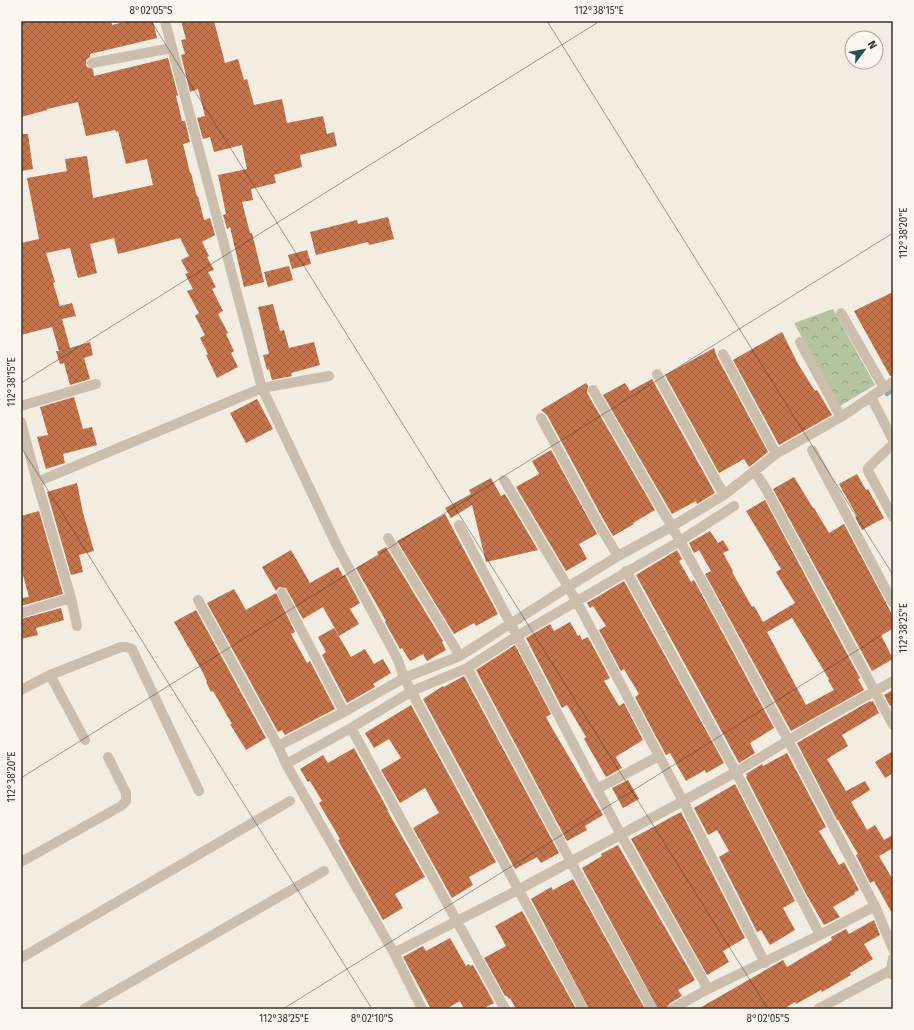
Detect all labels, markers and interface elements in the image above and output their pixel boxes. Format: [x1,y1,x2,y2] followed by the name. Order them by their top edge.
[130,5,173,17] text: 8°02'05"S
[574,5,624,17] text: 112°38'15"E
[844,30,884,70] north arrow
[865,38,880,52] text: N
[898,207,910,259] text: 112°38'20"E
[6,357,18,407] text: 112°38'15"E
[898,603,910,653] text: 112°38'25"E
[6,751,18,803] text: 112°38'20"E
[259,1013,309,1025] text: 112°38'25"E
[351,1013,394,1025] text: 8°02'10"S
[747,1013,790,1025] text: 8°02'05"S

